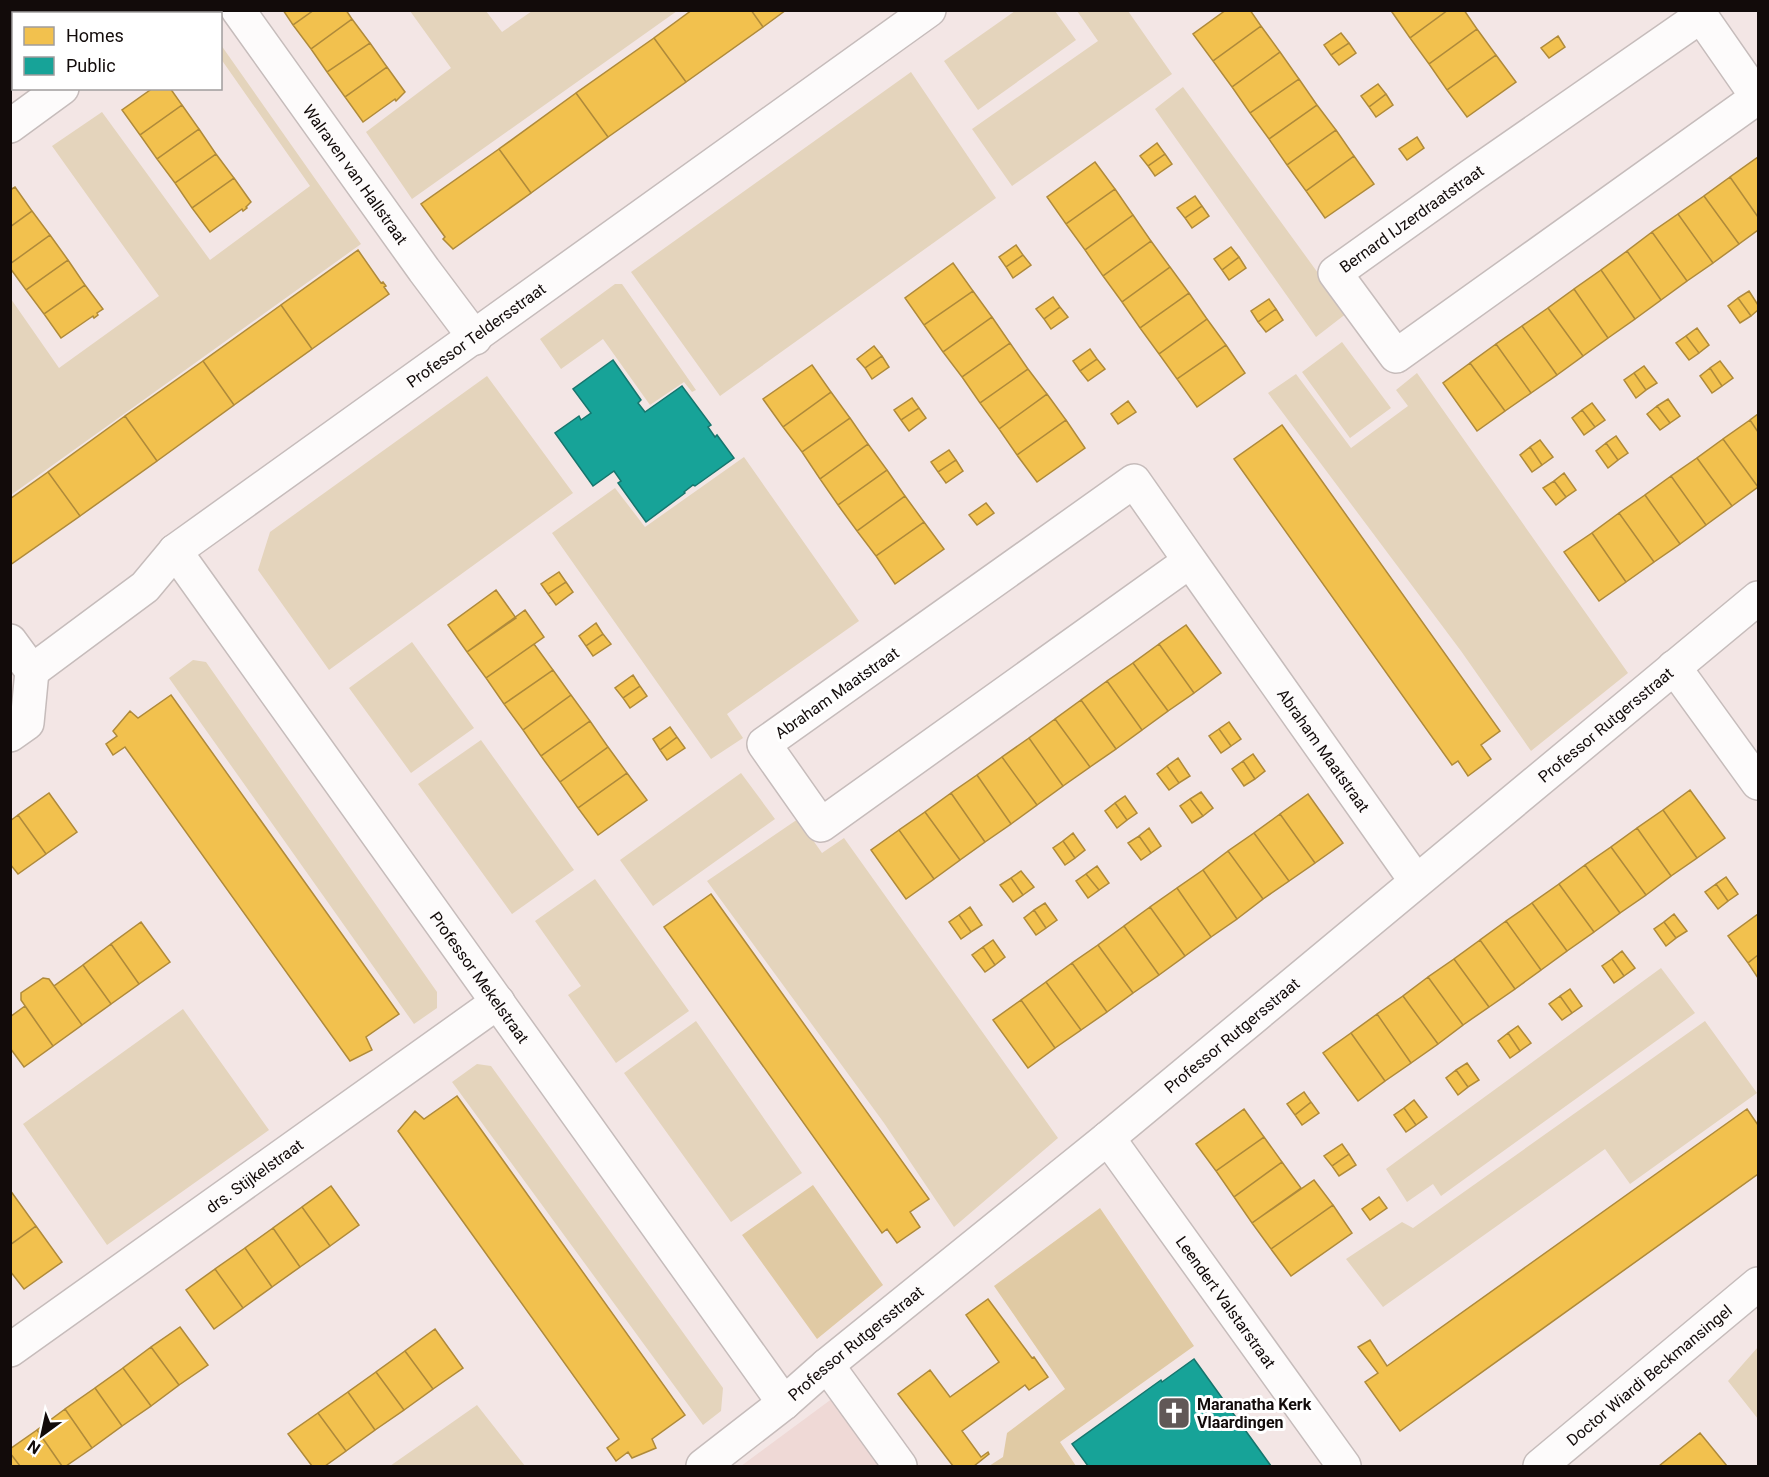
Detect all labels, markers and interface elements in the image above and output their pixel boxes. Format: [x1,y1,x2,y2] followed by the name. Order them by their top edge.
[12,12,222,90] legend
[66,25,124,46] text: Homes
[66,55,116,76] text: Public
[299,101,412,248] street label: Walraven van Hallstraat
[1336,161,1487,276] street label: Bernard IJzerdraatstraat
[403,279,549,391] street label: Professor Teldersstraat
[772,643,902,743] street label: Abraham Maatstraat
[1534,663,1677,786] street label: Professor Rutgersstraat
[1274,685,1374,816] street label: Abraham Maatstraat
[426,908,533,1047] street label: Professor Mekelstraat
[1160,974,1303,1097] street label: Professor Rutgersstraat
[202,1135,307,1217] street label: drs. Stijkelstraat
[1172,1232,1280,1372] street label: Leendert Valstarstraat
[784,1282,927,1404] street label: Professor Rutgersstraat
[1563,1301,1735,1449] street label: Doctor Wiardi Beckmansingel
[1156,1395,1192,1431] church icon: Maranatha Kerk Vlaardingen
[1197,1395,1312,1432] place label: Maranatha Kerk Vlaardingen
[12,1405,72,1465] north arrow
[24,1436,44,1458] text: N

